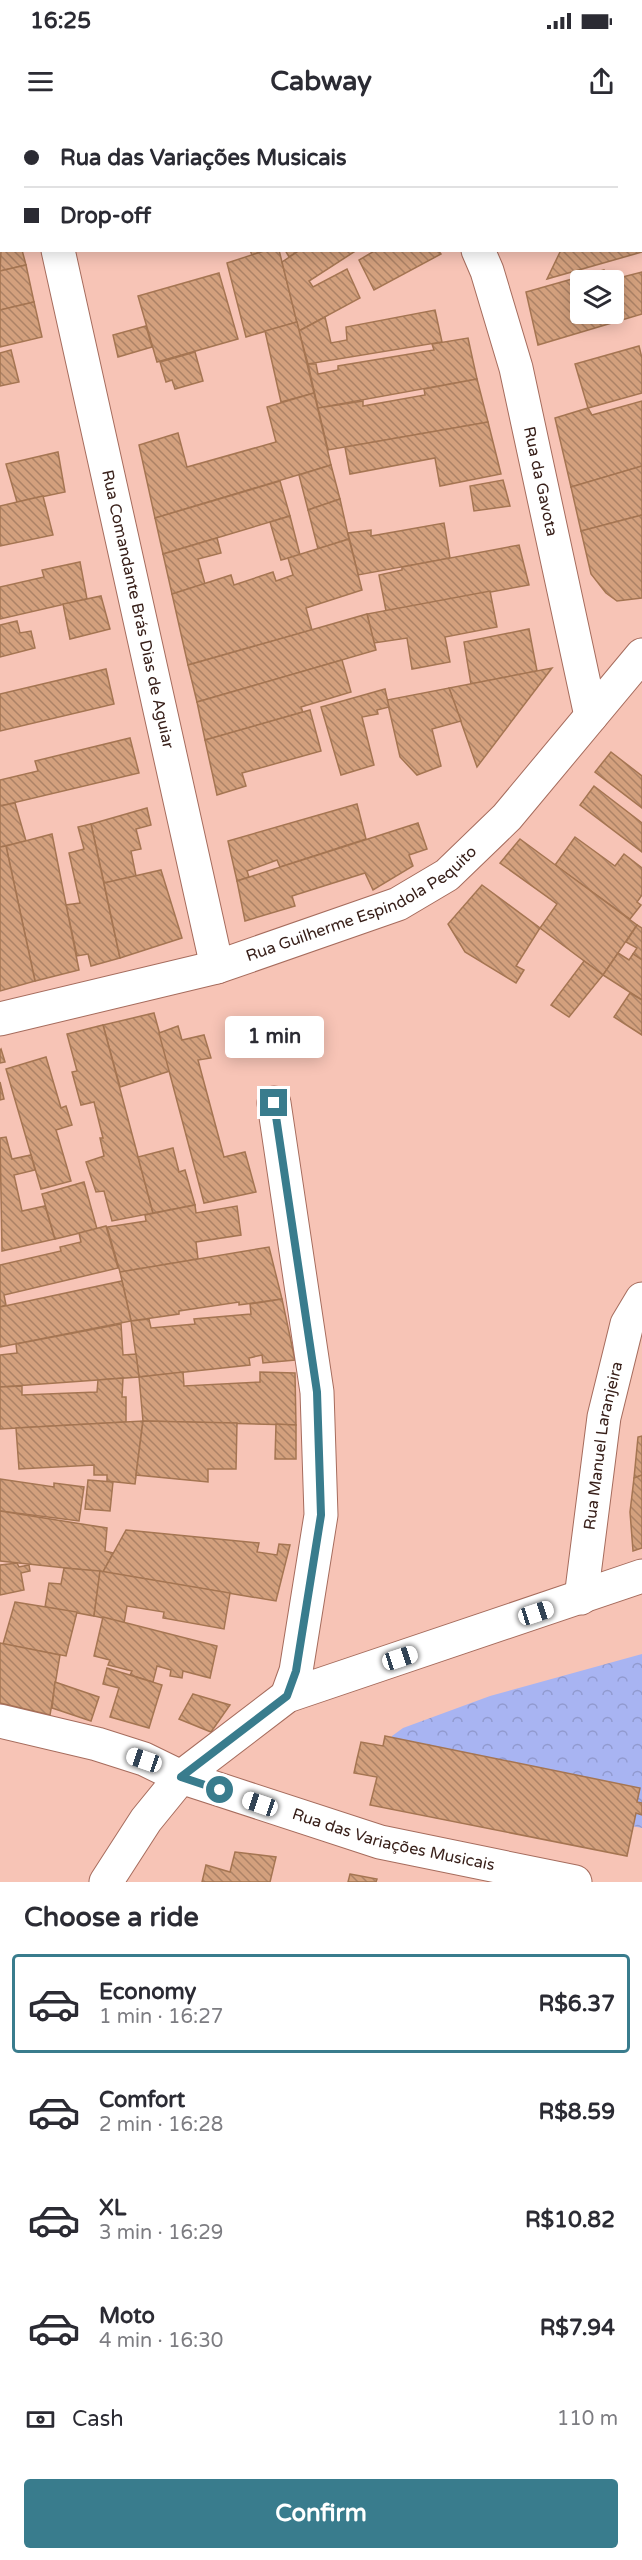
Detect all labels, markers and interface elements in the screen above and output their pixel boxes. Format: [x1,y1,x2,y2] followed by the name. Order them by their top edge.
[30,8,91,34] text: 16:25
[24,65,57,98] icon: menu
[270,65,372,98] text: Cabway
[585,65,618,98] icon: share
[60,145,347,171] text: Rua das Variações Musicais
[60,203,151,229] text: Drop-off
[570,270,624,324] map controls
[570,270,624,324] button: layers
[519,425,562,538] street label: Rua da Gavota
[97,468,178,751] street label: Rua Comandante Brás Dias de Aguiar
[243,842,481,966] street label: Rua Guilherme Espindola Pequito
[224,1016,324,1058] callout: 1 min
[248,1025,301,1049] text: 1 min
[260,1089,287,1116] route end
[580,1359,627,1531] street label: Rua Manuel Laranjeira
[516,1599,556,1627] car
[380,1644,420,1672] car
[124,1746,164,1774] car
[206,1776,233,1803] route start
[240,1790,280,1818] car
[290,1804,496,1875] street label: Rua das Variações Musicais
[24,1901,199,1934] text: Choose a ride
[27,1977,81,2031] icon: car
[99,1979,196,2005] text: Economy
[539,1991,615,2017] text: R$6.37
[99,2005,223,2029] text: 1 min · 16:27
[27,2085,81,2139] icon: car
[99,2087,185,2113] text: Comfort
[539,2099,615,2125] text: R$8.59
[99,2113,223,2137] text: 2 min · 16:28
[27,2193,81,2247] icon: car
[99,2195,126,2221] text: XL
[525,2207,615,2233] text: R$10.82
[99,2221,223,2245] text: 3 min · 16:29
[27,2301,81,2355] icon: car
[99,2303,155,2329] text: Moto
[540,2315,615,2341] text: R$7.94
[99,2329,223,2353] text: 4 min · 16:30
[24,2403,57,2436] icon: cash
[72,2406,124,2432] text: Cash
[557,2407,618,2431] text: 110 m
[24,2479,618,2548] button: Confirm

